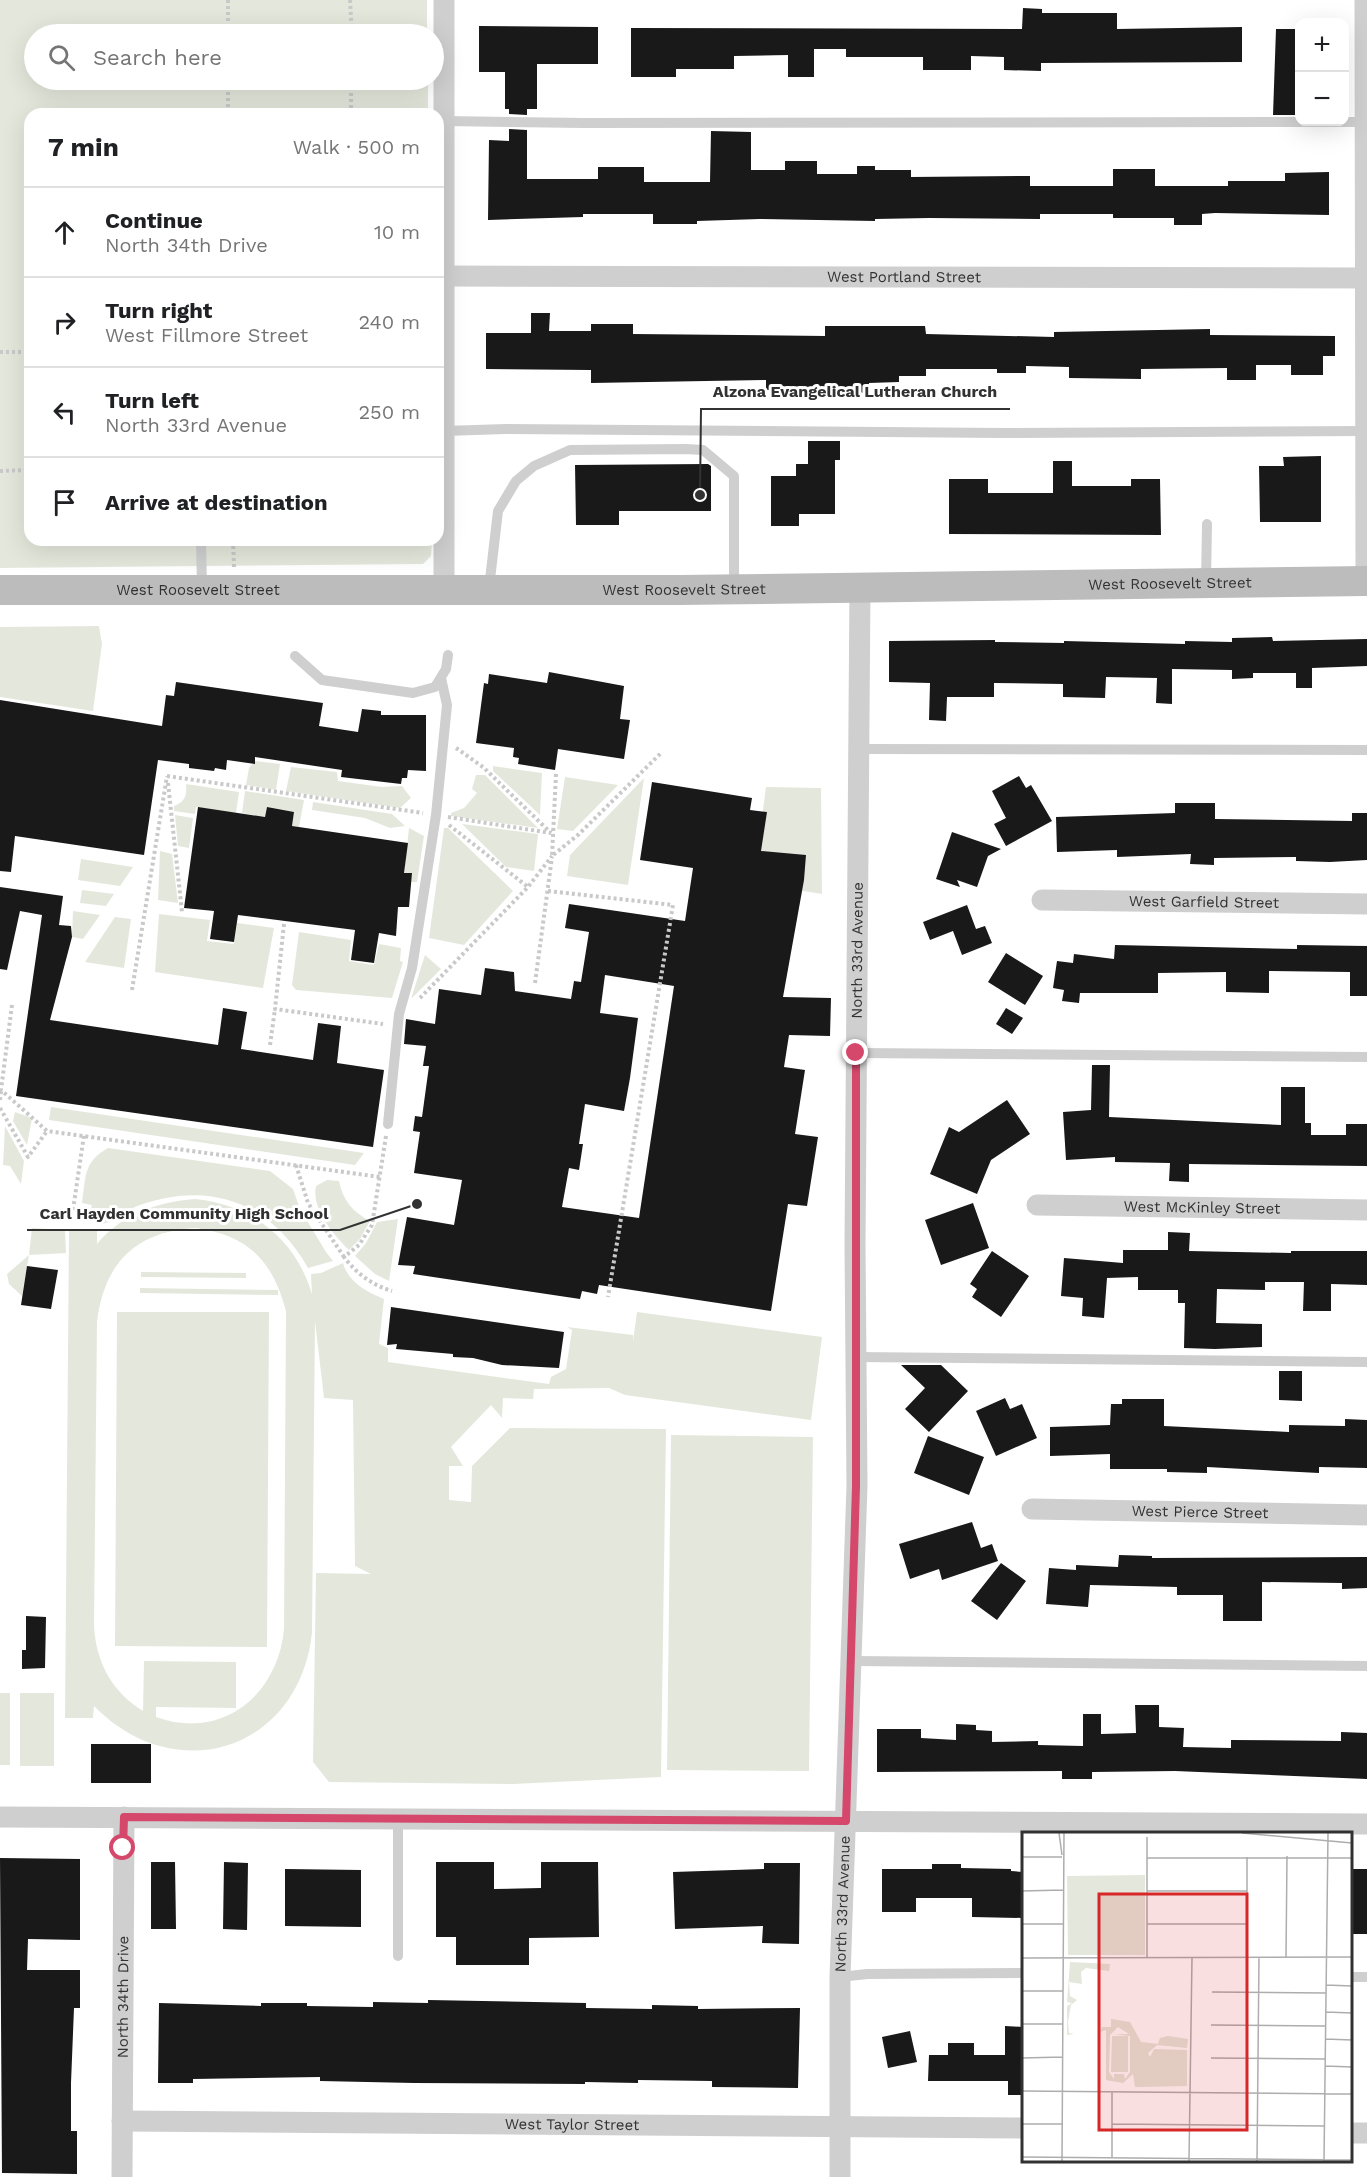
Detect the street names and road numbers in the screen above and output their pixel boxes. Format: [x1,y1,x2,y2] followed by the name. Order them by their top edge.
[827,268,982,286] street label: West Portland Street
[1088,574,1252,594] street label: West Roosevelt Street
[602,580,767,599] street label: West Roosevelt Street
[116,581,280,599] street label: West Roosevelt Street
[848,882,867,1019] street label: North 33rd Avenue
[1129,892,1280,912] street label: West Garfield Street
[1123,1197,1281,1218] street label: West McKinley Street
[1131,1502,1269,1522] street label: West Pierce Street
[831,1835,854,1973] street label: North 33rd Avenue
[114,1936,132,2058] street label: North 34th Drive
[505,2115,640,2134] street label: West Taylor Street

